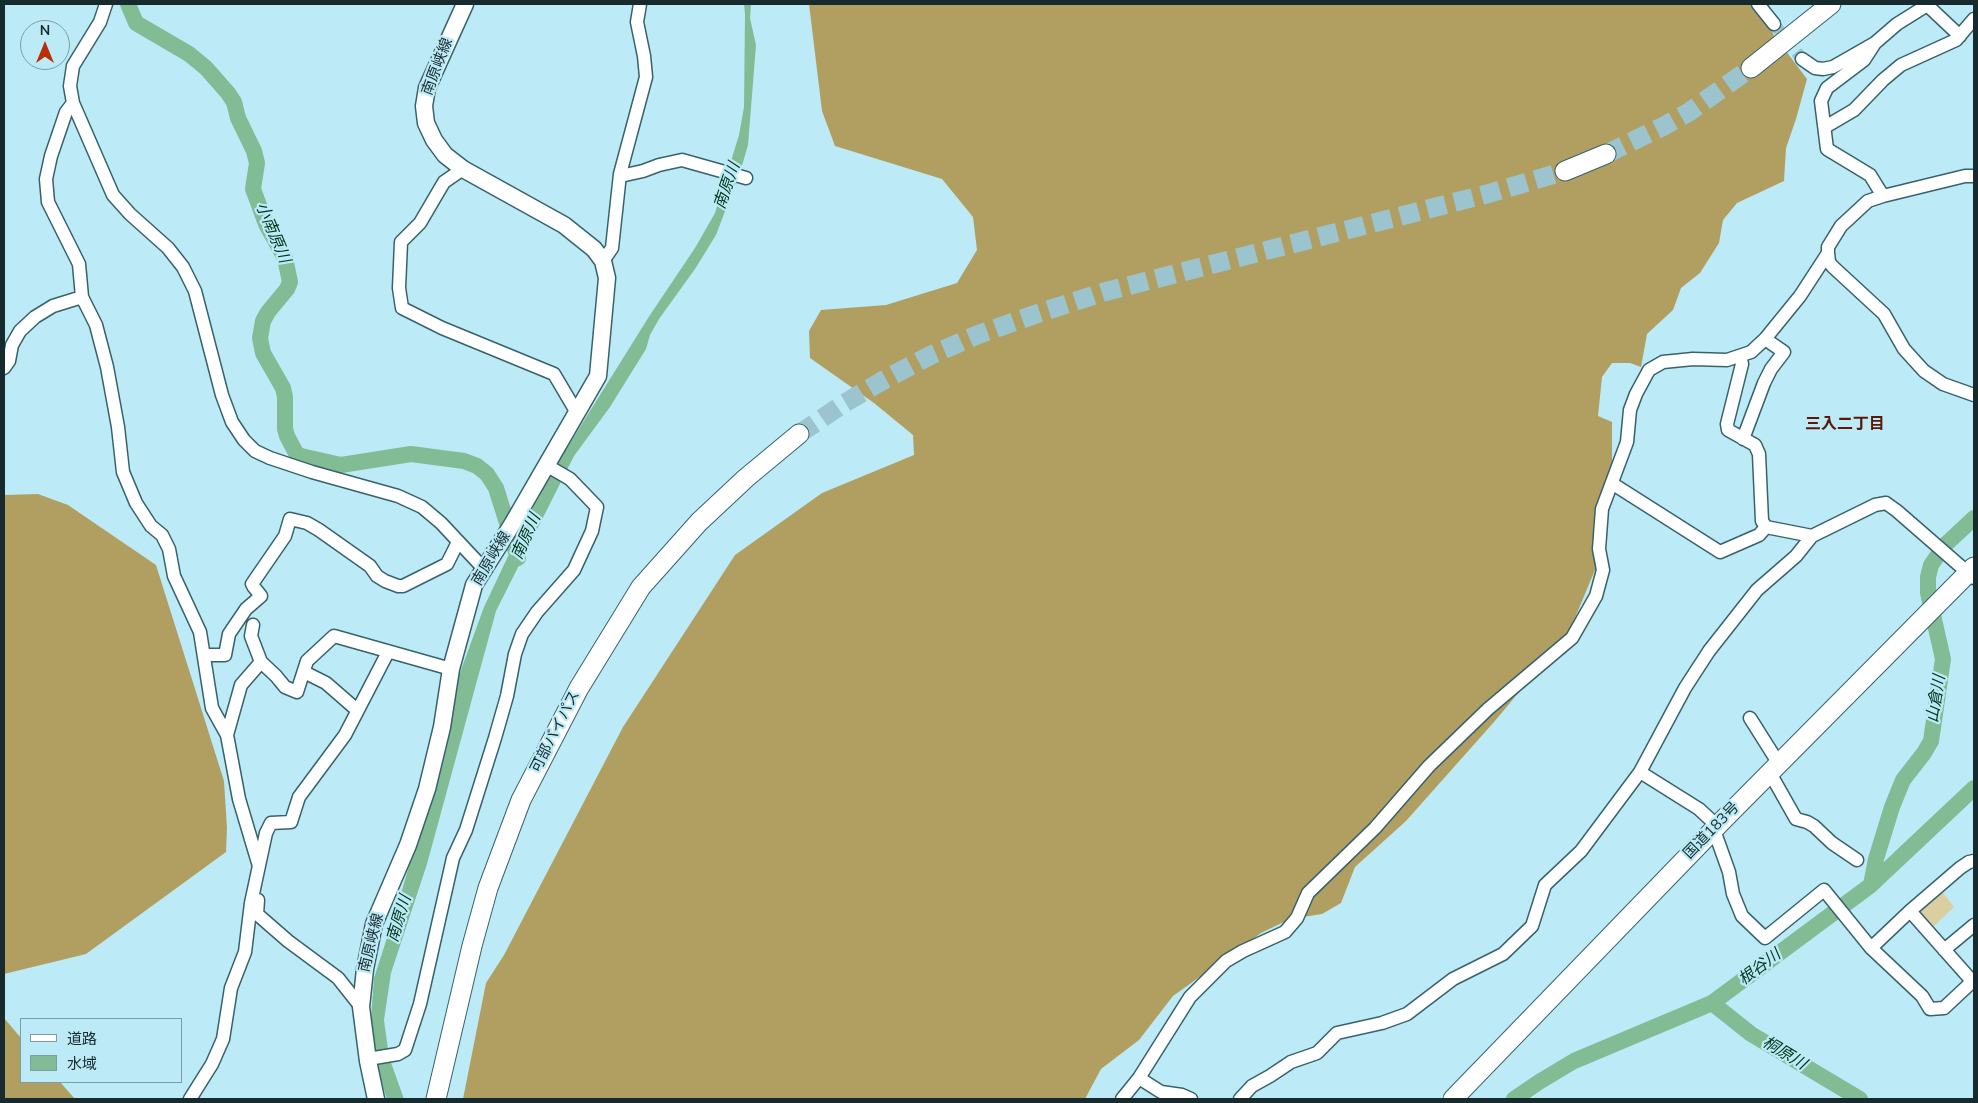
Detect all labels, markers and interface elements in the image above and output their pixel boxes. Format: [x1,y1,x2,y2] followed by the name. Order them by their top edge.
[20,20,70,70] north arrow
[40,21,50,40] text: N
[419,36,457,98] street label: 南原峡線
[711,160,745,212] water label: 南原川
[251,200,293,266] water label: 小南原川
[1805,415,1885,435] district label: 三入二丁目
[508,511,546,563] water label: 南原川
[469,529,515,589] street label: 南原峡線
[1924,674,1950,724] water label: 山倉川
[528,688,584,776] street label: 可部バイパス
[1681,799,1743,863] street label: 国道183号
[384,893,416,945] water label: 南原川
[356,912,388,974] street label: 南原峡線
[1735,946,1785,990] water label: 根谷川
[20,1018,182,1083] legend
[67,1029,97,1049] text: 道路
[1758,1033,1810,1075] water label: 桐原川
[67,1054,97,1074] text: 水域

